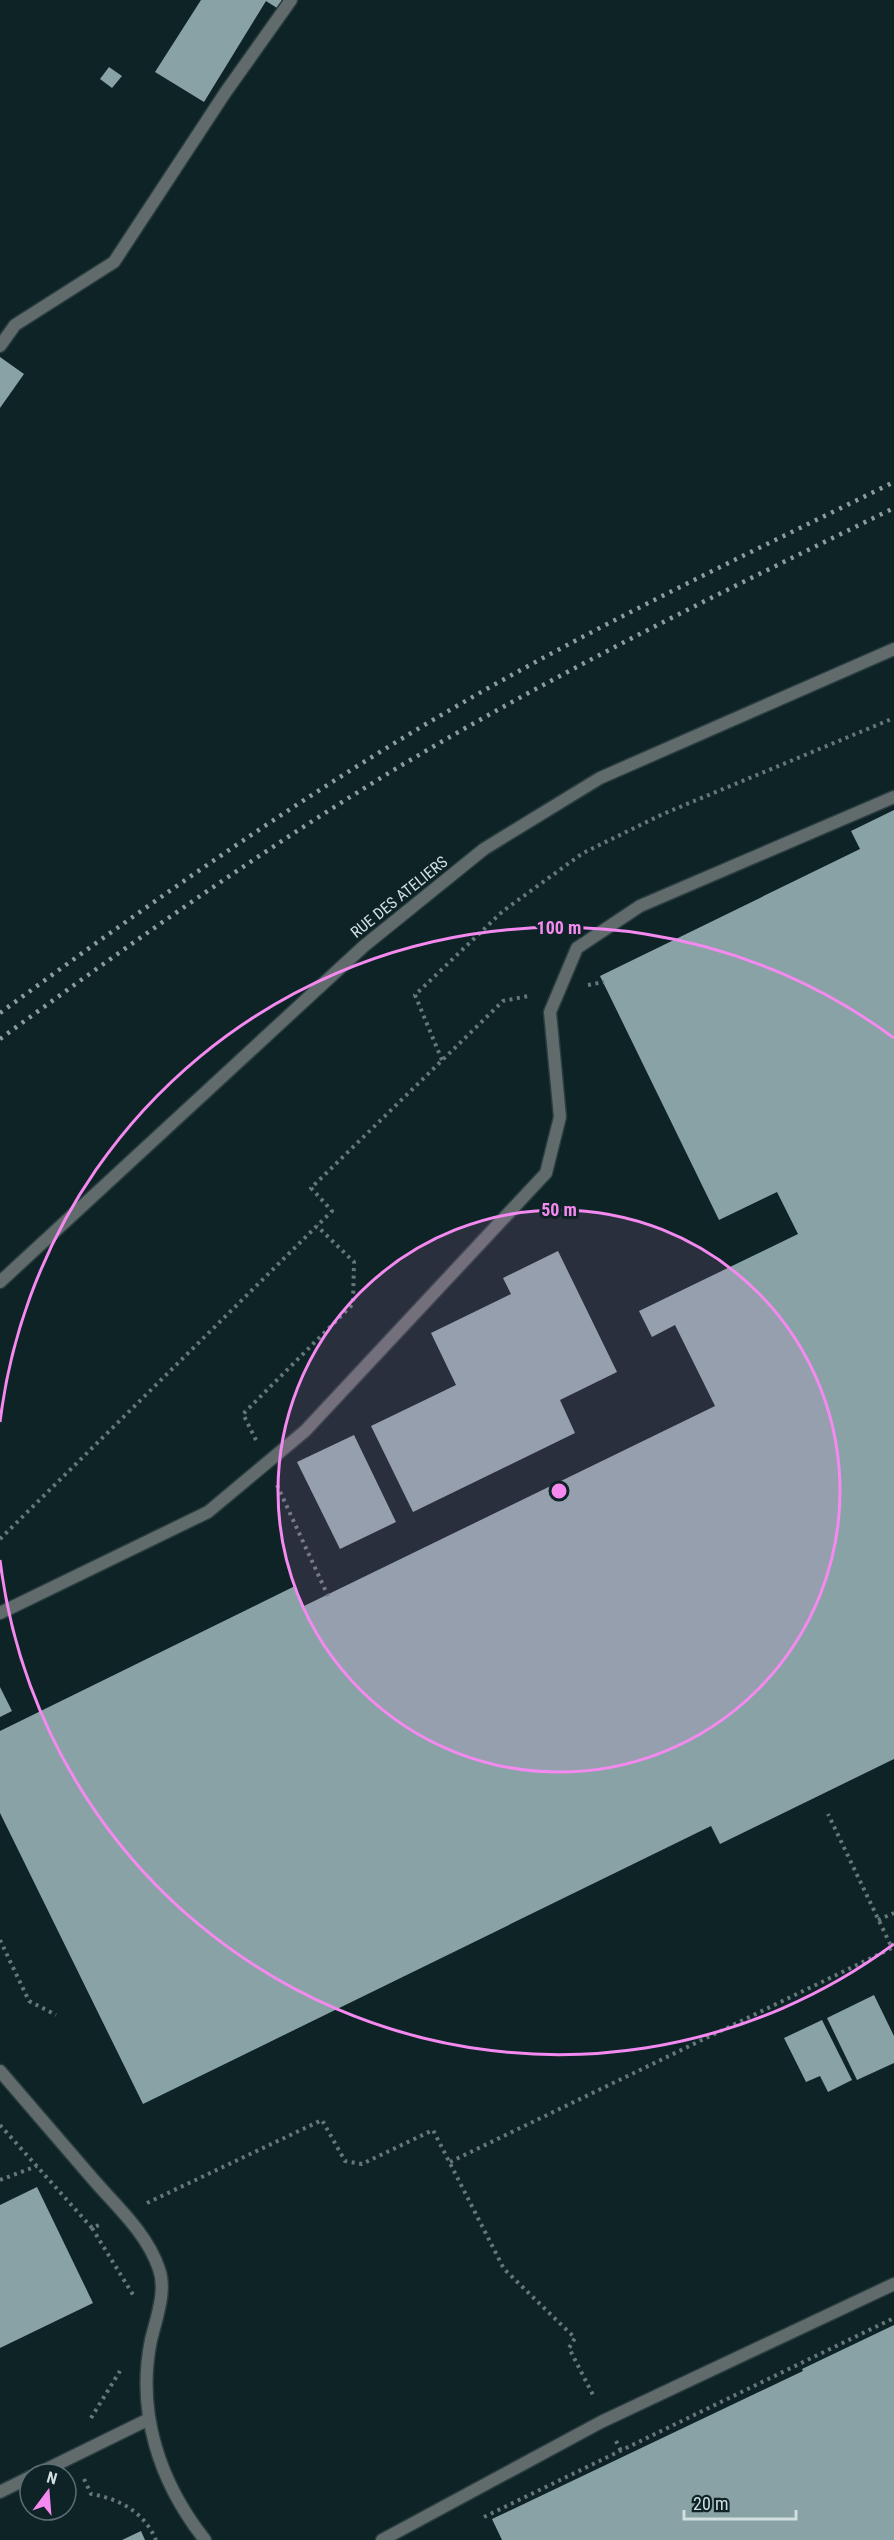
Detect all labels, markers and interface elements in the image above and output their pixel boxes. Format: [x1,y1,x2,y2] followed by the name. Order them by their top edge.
[347,852,451,942] street label: RUE DES ATELIERS
[537,917,581,938] text: 100 m
[541,1199,577,1220] text: 50 m
[549,1481,569,1501] centre of rings
[18,2462,78,2522] north arrow
[45,2468,59,2489] text: N
[684,2483,796,2521] scale bar
[693,2493,728,2514] text: 20 m

